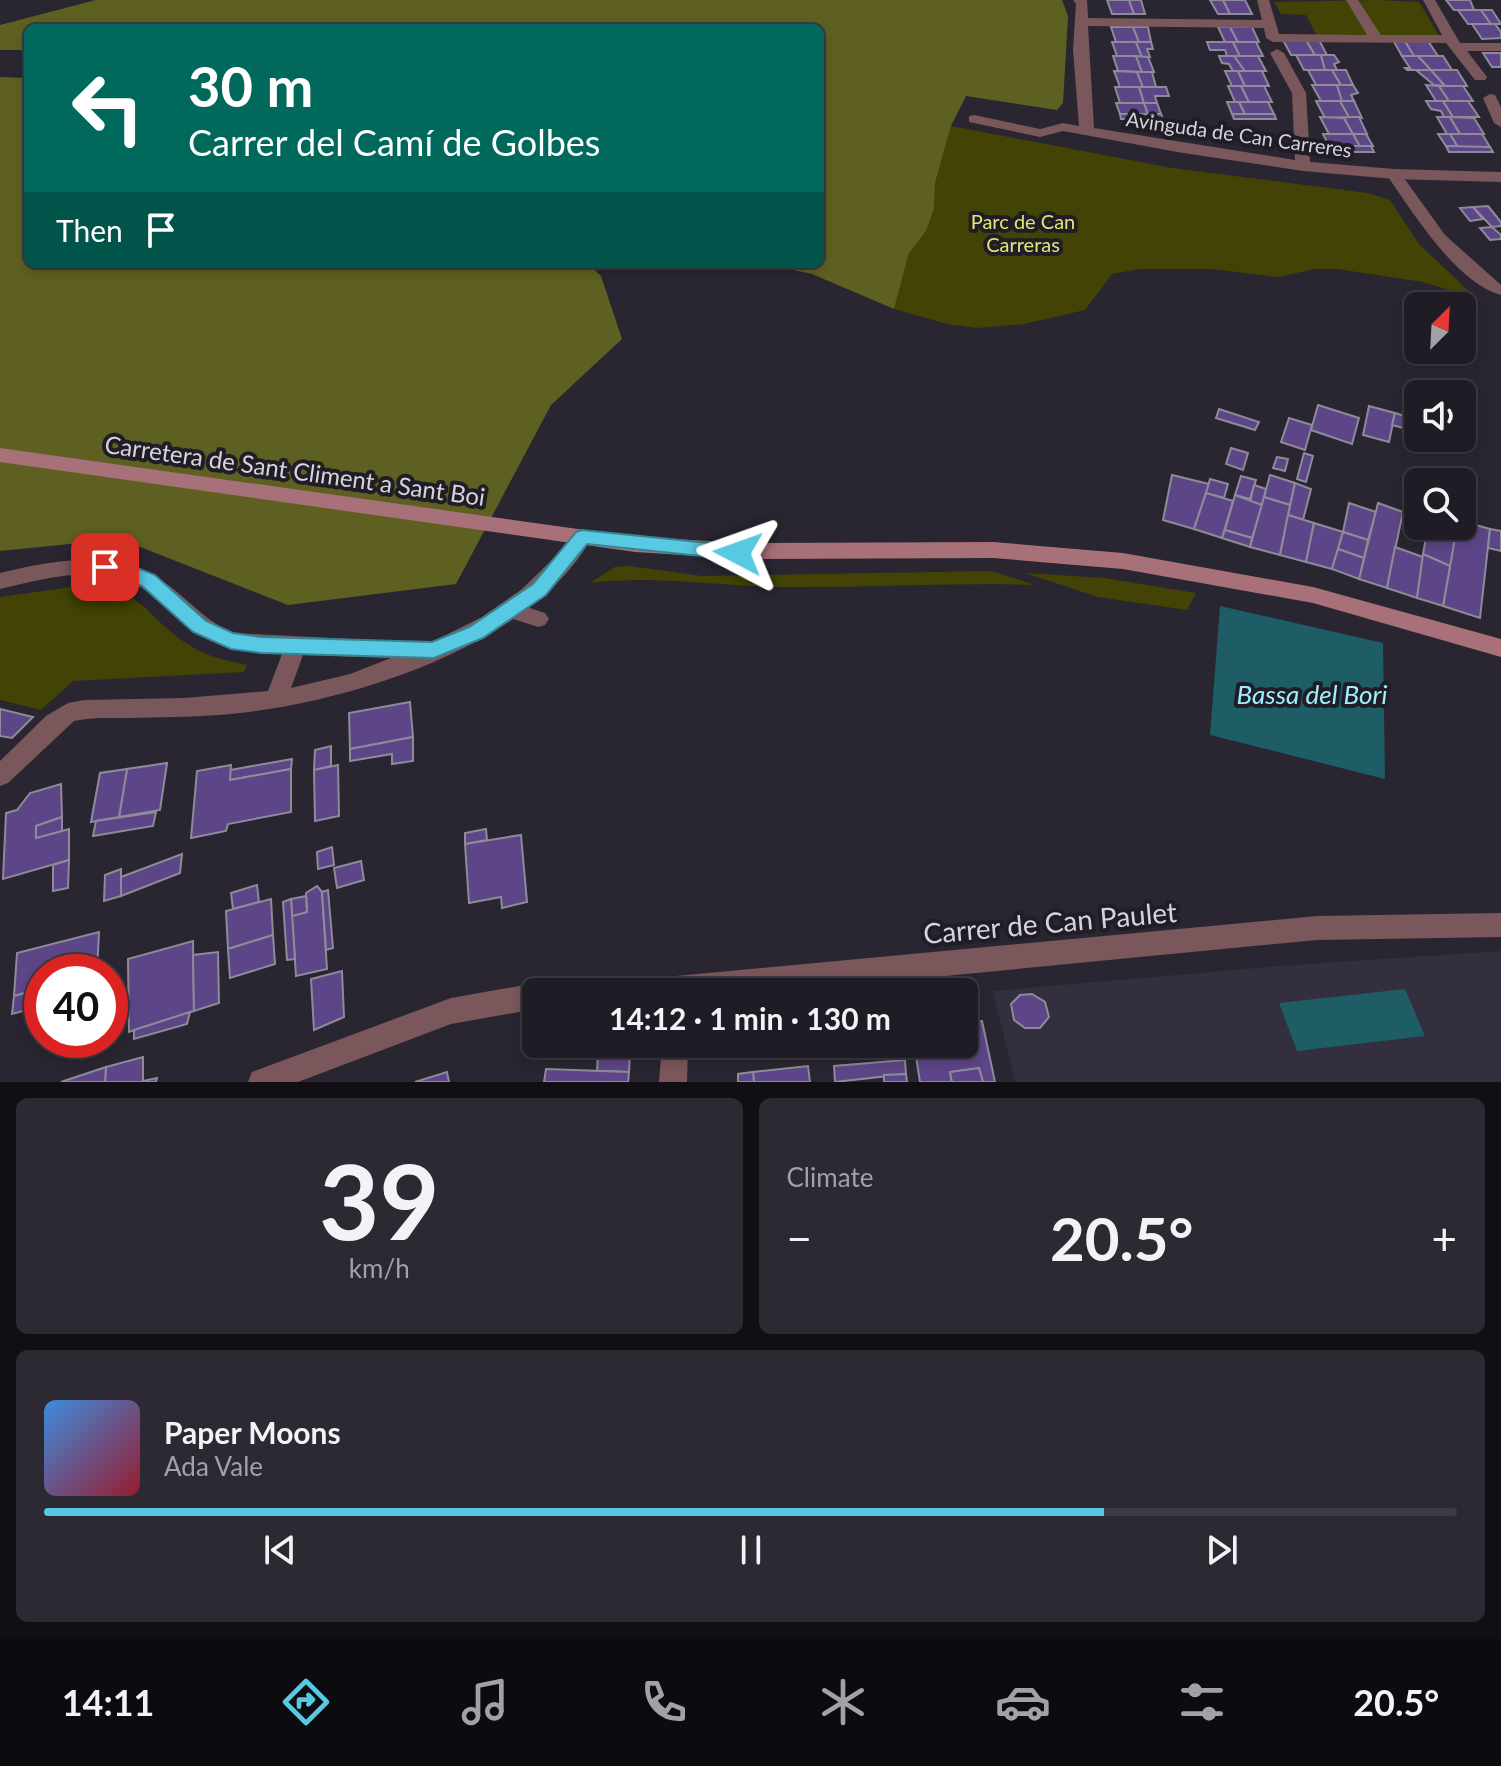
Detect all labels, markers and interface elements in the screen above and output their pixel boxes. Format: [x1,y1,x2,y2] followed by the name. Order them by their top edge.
[188,52,313,119] text: 30 m
[56,56,160,160] icon: left
[1125,106,1353,162] street label: Avinguda de Can Carreres
[188,120,600,164] text: Carrer del Camí de Golbes
[139,208,183,252] icon: arrive
[971,209,1075,256] park label: Parc de Can Carreras
[56,212,123,248] text: Then
[1404,292,1476,364] north arrow
[1404,292,1476,540] map controls
[1404,380,1476,452] button: sound
[103,429,487,511] street label: Carretera de Sant Climent a Sant Boi
[1404,468,1476,540] button: search
[696,511,780,595] position arrow
[71,533,139,601] pin
[83,545,127,589] icon: arrive
[1237,678,1387,710] water label: Bassa del Bori
[922,894,1178,950] street label: Carrer de Can Paulet
[24,954,128,1058] speed limit sign: 40
[609,1000,891,1036] text: 14:12 · 1 min · 130 m
[319,1137,440,1262] text: 39
[787,1161,873,1193] text: Climate
[1050,1202,1194,1274] text: 20.5°
[787,1212,812,1264] text: −
[1431,1212,1457,1264] text: +
[349,1252,410,1284] text: km/h
[164,1414,341,1450] text: Paper Moons
[164,1450,263,1482] text: Ada Vale
[258,1528,302,1572] icon: previous
[729,1528,773,1572] icon: pause
[1200,1528,1244,1572] icon: next
[278,1674,334,1730] icon: directions
[457,1674,513,1730] icon: music
[636,1674,692,1730] icon: phone
[815,1674,871,1730] icon: climate
[995,1674,1051,1730] icon: car
[1174,1674,1230,1730] icon: filters
[62,1680,154,1724] text: 14:11
[1353,1680,1439,1724] text: 20.5°

